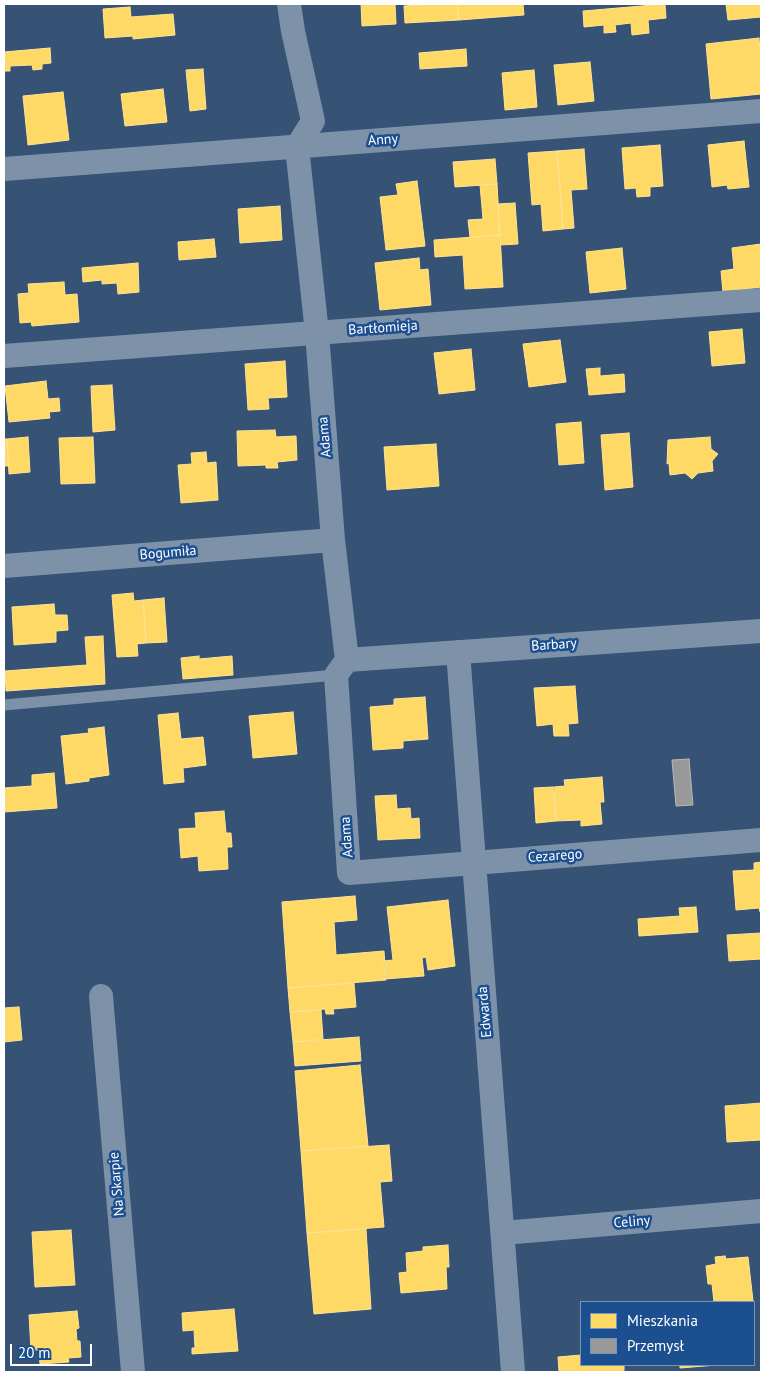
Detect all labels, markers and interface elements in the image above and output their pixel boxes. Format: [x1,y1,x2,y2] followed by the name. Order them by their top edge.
[367,131,399,149] street label: Anny
[348,317,418,339] street label: Bartłomieja
[315,416,335,458] street label: Adama
[139,542,197,564] street label: Bogumiła
[531,635,577,655] street label: Barbary
[337,816,357,858] street label: Adama
[527,846,583,866] street label: Cezarego
[474,986,496,1038] street label: Edwarda
[106,1151,128,1217] street label: Na Skarpie
[613,1212,651,1232] street label: Celiny
[580,1301,755,1366] legend
[627,1311,698,1330] text: Mieszkania
[12,1334,95,1366] scale bar
[627,1336,684,1355] text: Przemysł
[18,1343,51,1362] text: 20 m

